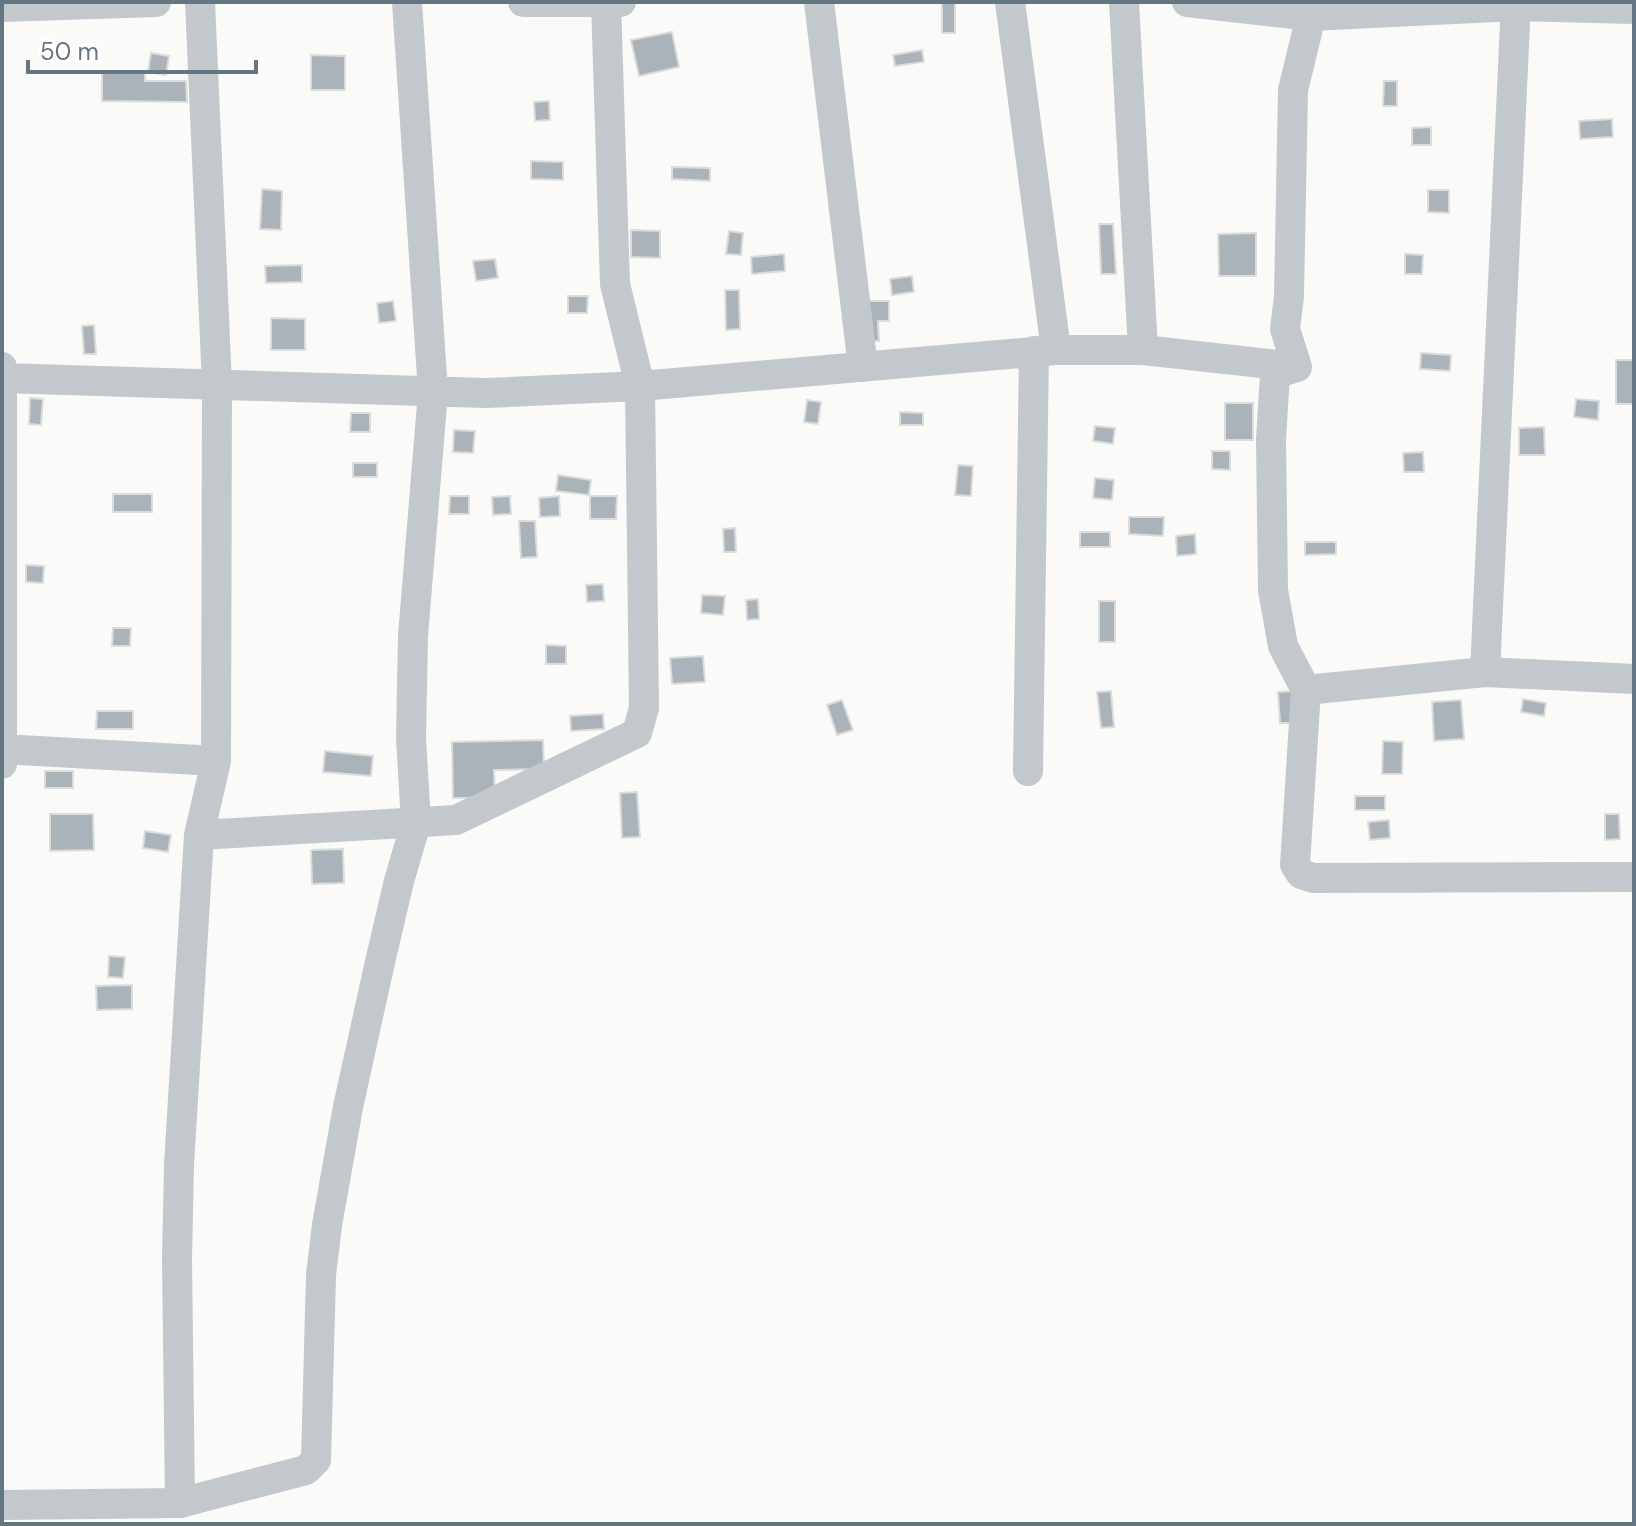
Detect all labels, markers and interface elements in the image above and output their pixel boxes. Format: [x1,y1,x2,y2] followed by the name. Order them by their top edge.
[28,24,256,74] scale bar
[40,36,99,67] text: 50 m

